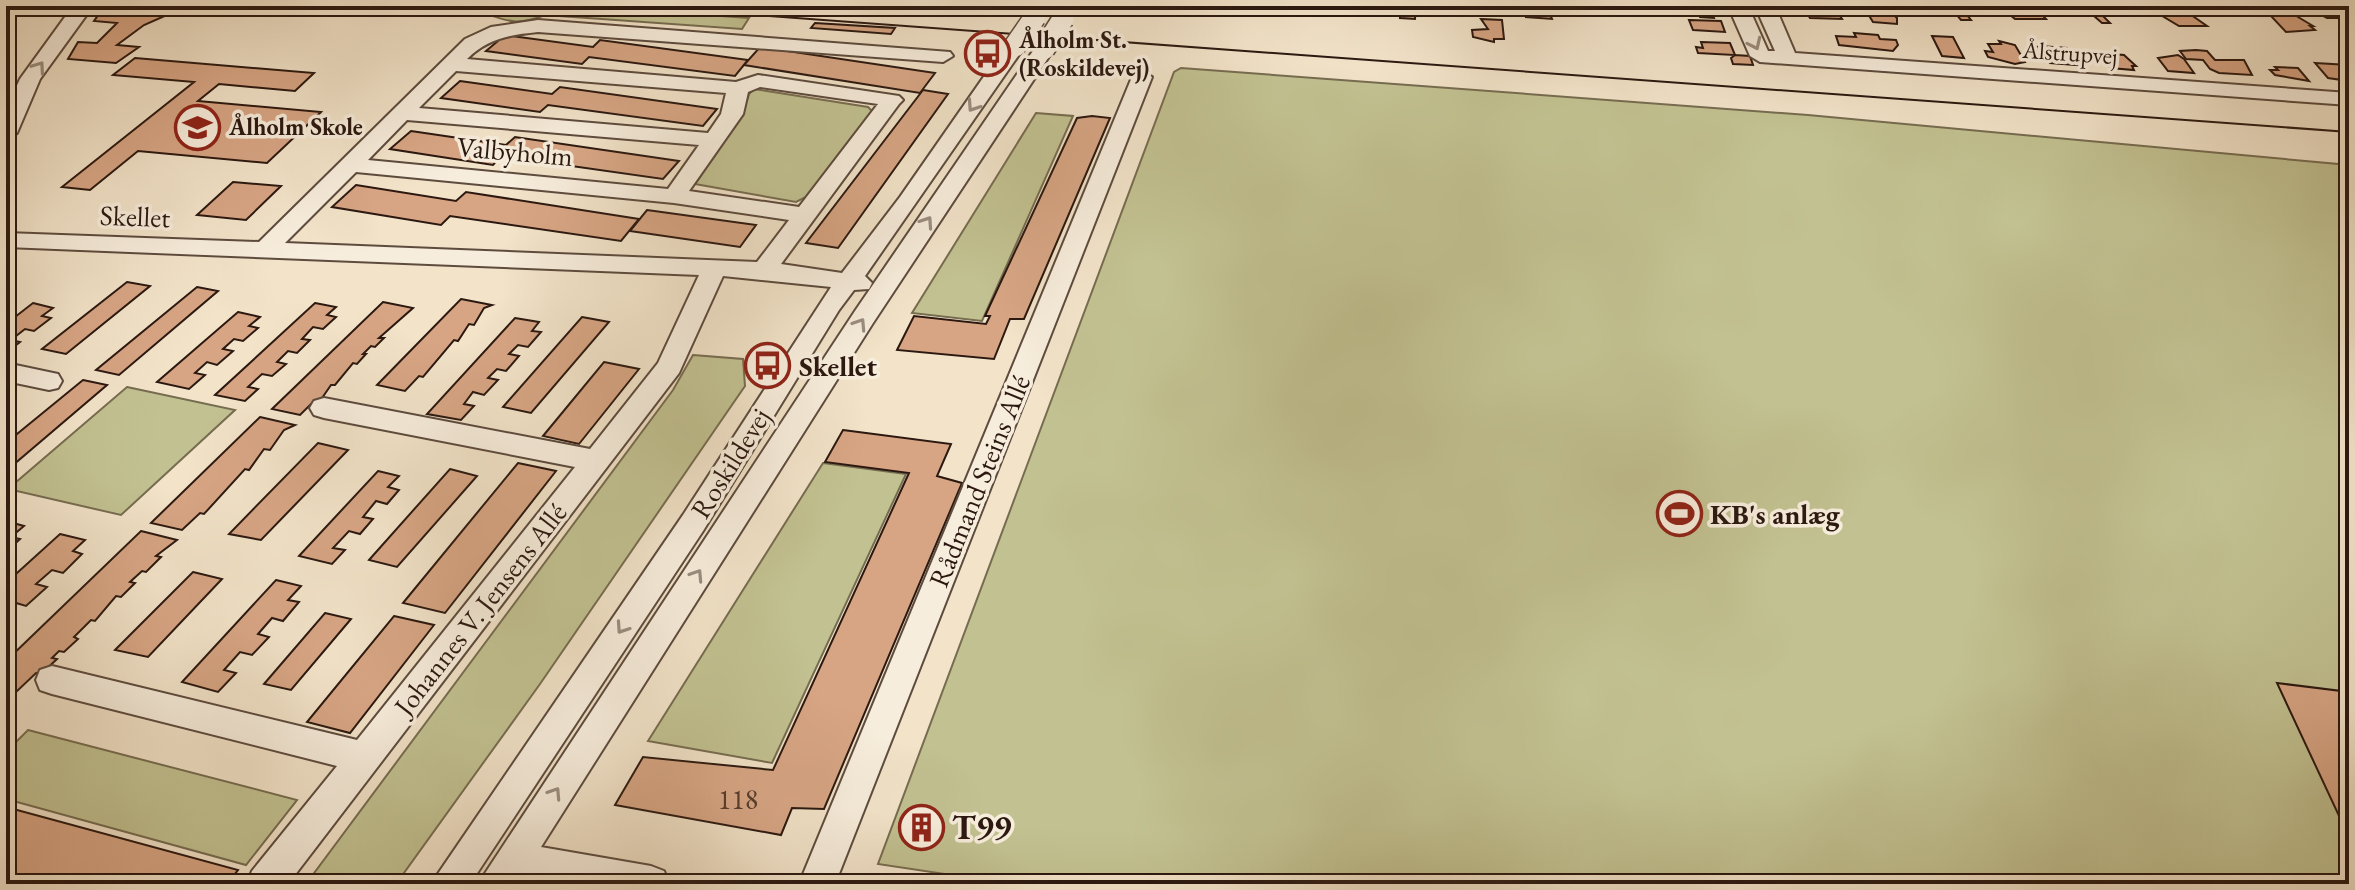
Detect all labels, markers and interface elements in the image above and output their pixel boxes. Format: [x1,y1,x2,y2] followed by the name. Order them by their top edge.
[1018,24,1149,84] place label: Ålholm St. (Roskildevej)
[964,30,1012,78] bus stop icon: Ålholm St. (Roskildevej)
[2021,34,2119,71] street label: Ålstrupvej
[1745,35,1761,50] one-way arrow
[29,61,44,75] one-way arrow
[968,98,983,112] one-way arrow
[174,103,222,151] school or university icon: Ålholm Skole
[228,111,363,142] place label: Ålholm Skole
[456,128,575,174] street label: Valbyholm
[99,197,171,235] street label: Skellet
[918,216,933,231] one-way arrow
[850,319,865,333] one-way arrow
[744,342,792,390] bus stop icon: Skellet
[799,348,877,384] place label: Skellet
[920,370,1038,592] street label: Rådmand Steins Allé
[682,401,778,525] street label: Roskildevej
[1655,490,1703,538] sports icon: KB's anlæg
[385,495,574,724] street label: Johannes V. Jensens Allé
[1710,496,1841,532] place label: KB's anlæg
[687,569,702,584] one-way arrow
[617,619,632,633] one-way arrow
[718,781,758,817] house number: 118
[545,787,560,802] one-way arrow
[897,803,945,851] building icon: T99
[952,805,1012,849] place label: T99

